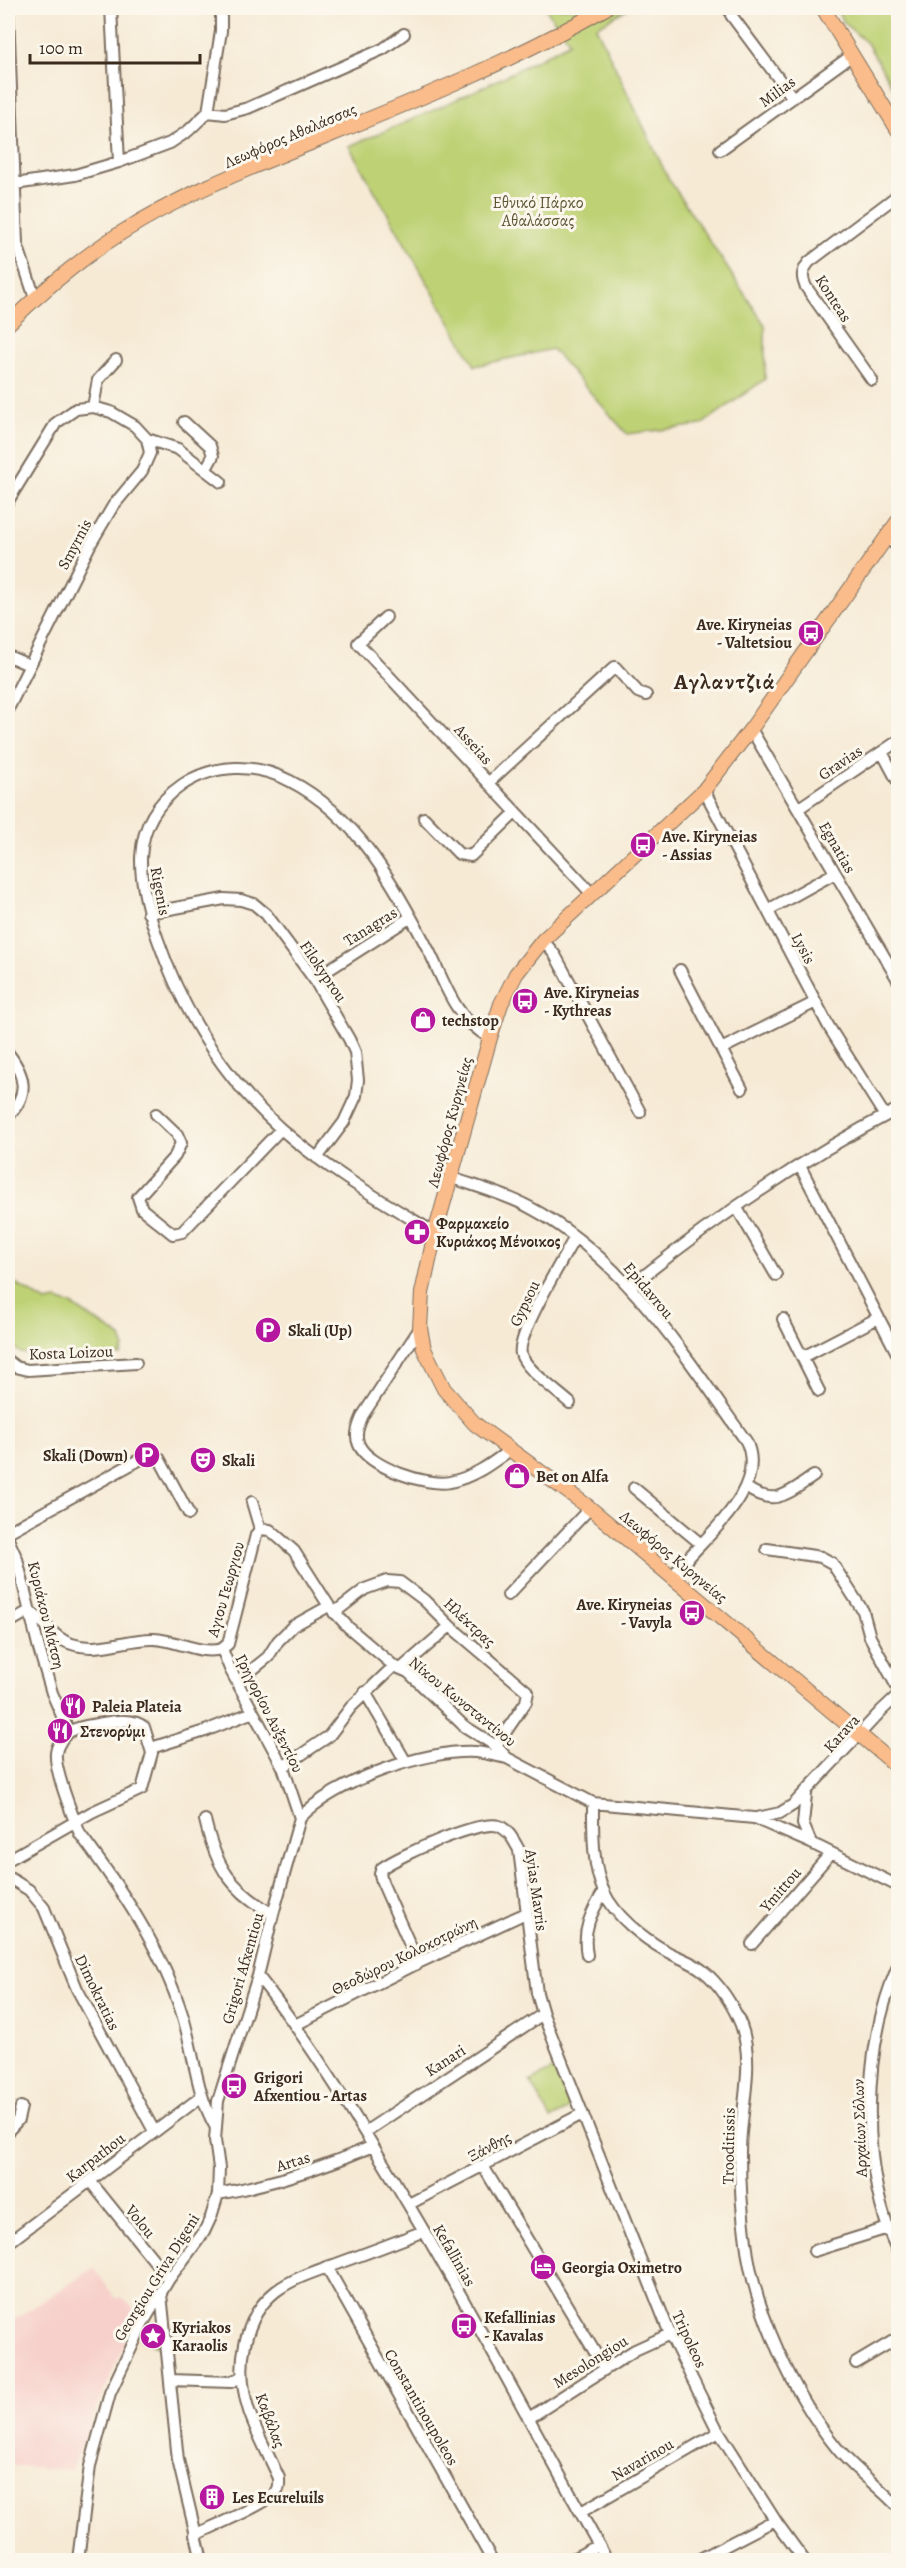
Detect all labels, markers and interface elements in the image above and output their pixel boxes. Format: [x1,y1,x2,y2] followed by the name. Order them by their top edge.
[30,27,200,65] scale bar
[39,36,83,60] text: 100 m
[755,71,800,113] street label: Milias
[220,98,360,174] street label: Λεωφόρος Αθαλάσσας
[492,192,584,232] park label: Εθνικό Πάρκο Αθαλάσσας
[810,270,857,327] street label: Konteas
[52,515,97,574] street label: Smyrnis
[696,614,792,654] place label: Ave. Kiryneias - Valtetsiou
[796,618,826,648] bus stop icon: Ave. Kiryneias - Valtetsiou
[673,667,776,697] district label: Αγλαντζιά
[448,719,497,770] street label: Asseias
[814,740,867,786] street label: Gravias
[813,817,861,878] street label: Egnatias
[661,826,757,866] place label: Ave. Kiryneias - Assias
[628,830,658,860] bus stop icon: Ave. Kiryneias - Assias
[145,865,175,917] street label: Rigenis
[339,902,402,952] street label: Tanagras
[786,929,820,968] street label: Lysis
[294,936,352,1007] street label: Filokyprou
[543,982,639,1022] place label: Ave. Kiryneias - Kythreas
[510,986,540,1016] bus stop icon: Ave. Kiryneias - Kythreas
[408,1005,438,1035] shop icon: techstop
[442,1010,499,1032] place label: techstop
[422,1054,478,1191] street label: Λεωφόρος Κυρηνείας
[436,1213,561,1253] place label: Φαρμακείο Κυριάκος Μένοικος
[402,1217,432,1247] pharmacy icon: Φαρμακείο Κυριάκος Μένοικος
[618,1258,679,1324] street label: Epidavrou
[504,1276,546,1330] street label: Gypsou
[253,1315,283,1345] parking icon: Skali (Up)
[288,1320,352,1342] place label: Skali (Up)
[28,1341,114,1365] street label: Kosta Loizou
[132,1440,162,1470] parking icon: Skali (Down)
[43,1445,128,1467] place label: Skali (Down)
[188,1445,218,1475] theatre icon: Skali
[222,1450,255,1472] place label: Skali
[502,1461,532,1491] shop icon: Bet on Alfa
[536,1466,609,1488] place label: Bet on Alfa
[614,1505,732,1608] street label: Λεωφόρος Κυρηνείας
[202,1539,250,1641] street label: Αγιου Γεωργιου
[22,1559,70,1672] street label: Κυριάκου Μάτση
[439,1593,500,1653] street label: Ηλέκτρας
[576,1594,672,1634] place label: Ave. Kiryneias - Vavyla
[677,1598,707,1628] bus stop icon: Ave. Kiryneias - Vavyla
[230,1650,309,1777] street label: Γρηγορίου Αυξεντίου
[404,1652,521,1752] street label: Νίκου Κωνσταντίνου
[58,1691,88,1721] restaurant icon: Paleia Plateia
[92,1696,182,1718] place label: Paleia Plateia
[819,1709,865,1758] street label: Karava
[45,1716,75,1746] restaurant icon: Στενορύμι
[80,1721,146,1743] place label: Στενορύμι
[519,1847,553,1933] street label: Ayias Mavris
[754,1862,807,1918] street label: Ymittou
[217,1910,269,2027] street label: Grigori Afxentiou
[328,1911,481,2001] street label: Θεοδώρου Κολοκοτρώνη
[69,1951,125,2034] street label: Dimokratias
[421,2040,470,2082] street label: Kanari
[253,2067,367,2107] place label: Grigori Afxentiou - Artas
[219,2071,249,2101] bus stop icon: Grigori Afxentiou - Artas
[847,2078,873,2178] street label: Αρχαίων Σόλων
[717,2107,741,2185] street label: Trooditissis
[464,2126,515,2167] street label: Ξάνθης
[61,2127,130,2188] street label: Karpathou
[273,2146,313,2178] street label: Artas
[119,2200,161,2243] street label: Volou
[109,2210,205,2346] street label: Georgiou Griva Digeni
[427,2220,481,2291] street label: Kefallinias
[528,2252,558,2282] hotel icon: Georgia Oximetro
[562,2257,682,2279] place label: Georgia Oximetro
[484,2307,555,2347] place label: Kefallinias - Kavalas
[666,2307,712,2372] street label: Tripoleos
[449,2311,479,2341] bus stop icon: Kefallinias - Kavalas
[172,2317,231,2357] place label: Kyriakos Karaolis
[138,2321,168,2351] place icon: Kyriakos Karaolis
[549,2330,633,2394] street label: Mesolongiou
[379,2345,464,2470] street label: Constantinoupoleos
[250,2390,291,2451] street label: Καβάλας
[607,2433,678,2487] street label: Navarinou
[197,2482,227,2512] building icon: Les Ecureluils
[232,2487,324,2509] place label: Les Ecureluils

